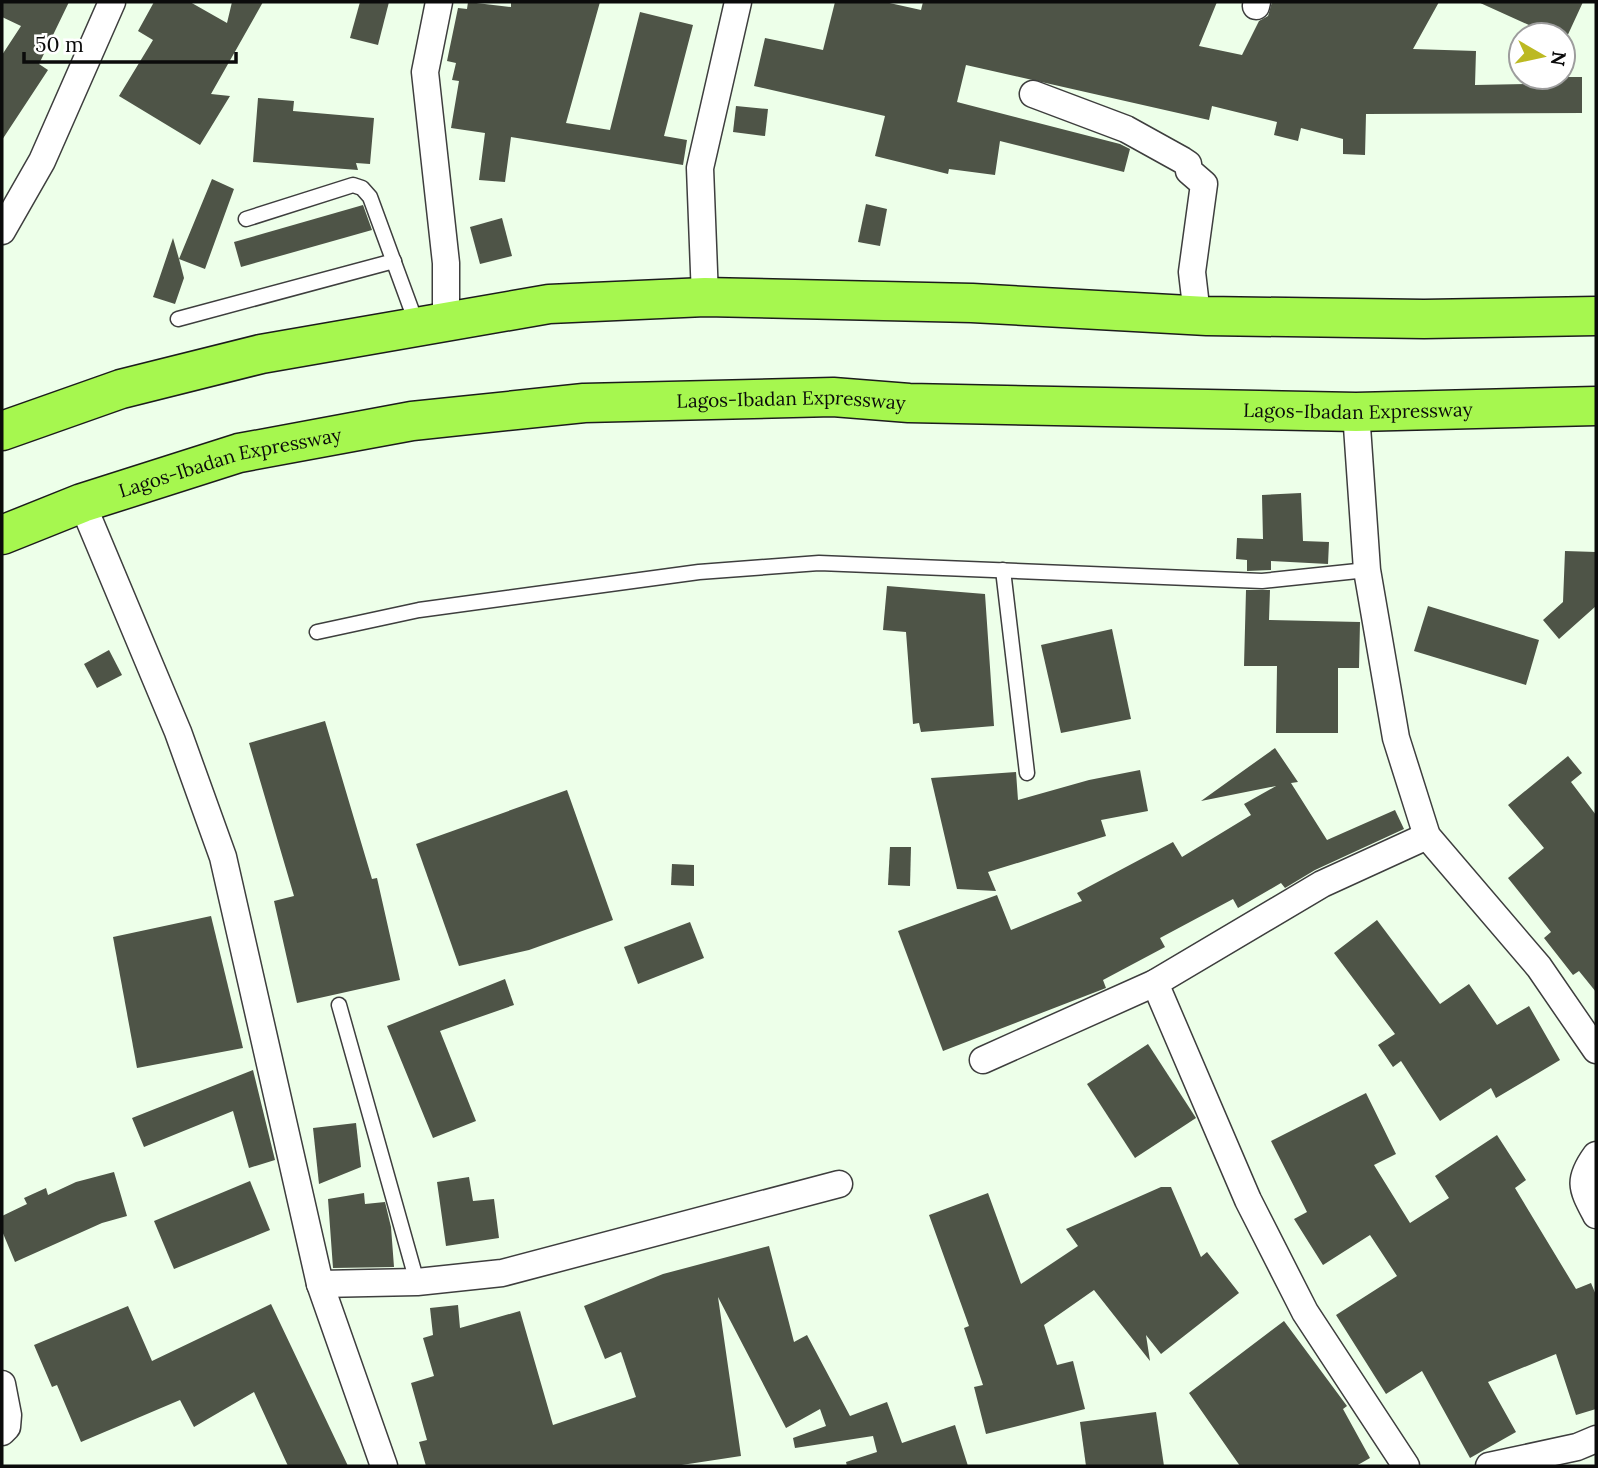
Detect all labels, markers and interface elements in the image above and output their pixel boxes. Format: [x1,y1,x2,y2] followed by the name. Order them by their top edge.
[24,21,236,65] scale bar
[1507,21,1577,91] north arrow
[35,31,84,58] text: 50 m
[1546,50,1572,68] text: N
[676,385,907,415] street label: Lagos-Ibadan Expressway
[1243,397,1473,424] street label: Lagos-Ibadan Expressway
[116,422,343,503] street label: Lagos-Ibadan Expressway

